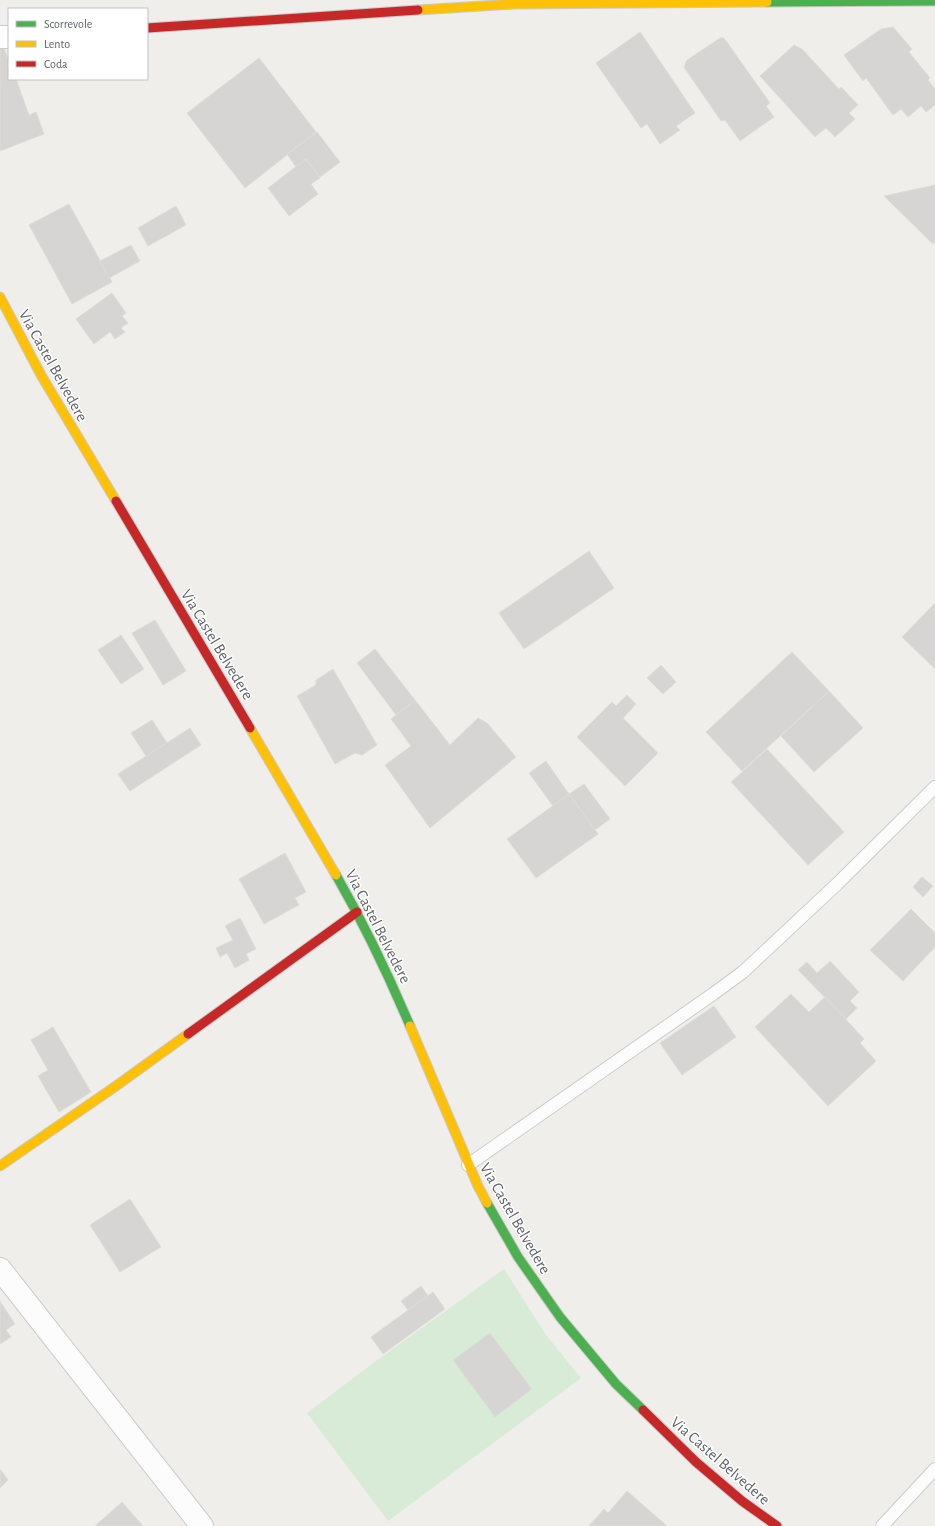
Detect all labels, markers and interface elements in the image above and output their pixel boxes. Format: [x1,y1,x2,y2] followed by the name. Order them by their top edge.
[8,8,148,80] legend
[44,18,92,30] text: Scorrevole
[44,38,70,50] text: Lento
[44,58,68,70] text: Coda
[16,307,90,424] street label: Via Castel Belvedere
[178,587,256,702] street label: Via Castel Belvedere
[343,867,414,986] street label: Via Castel Belvedere
[477,1160,553,1277] street label: Via Castel Belvedere
[668,1414,773,1508] street label: Via Castel Belvedere

